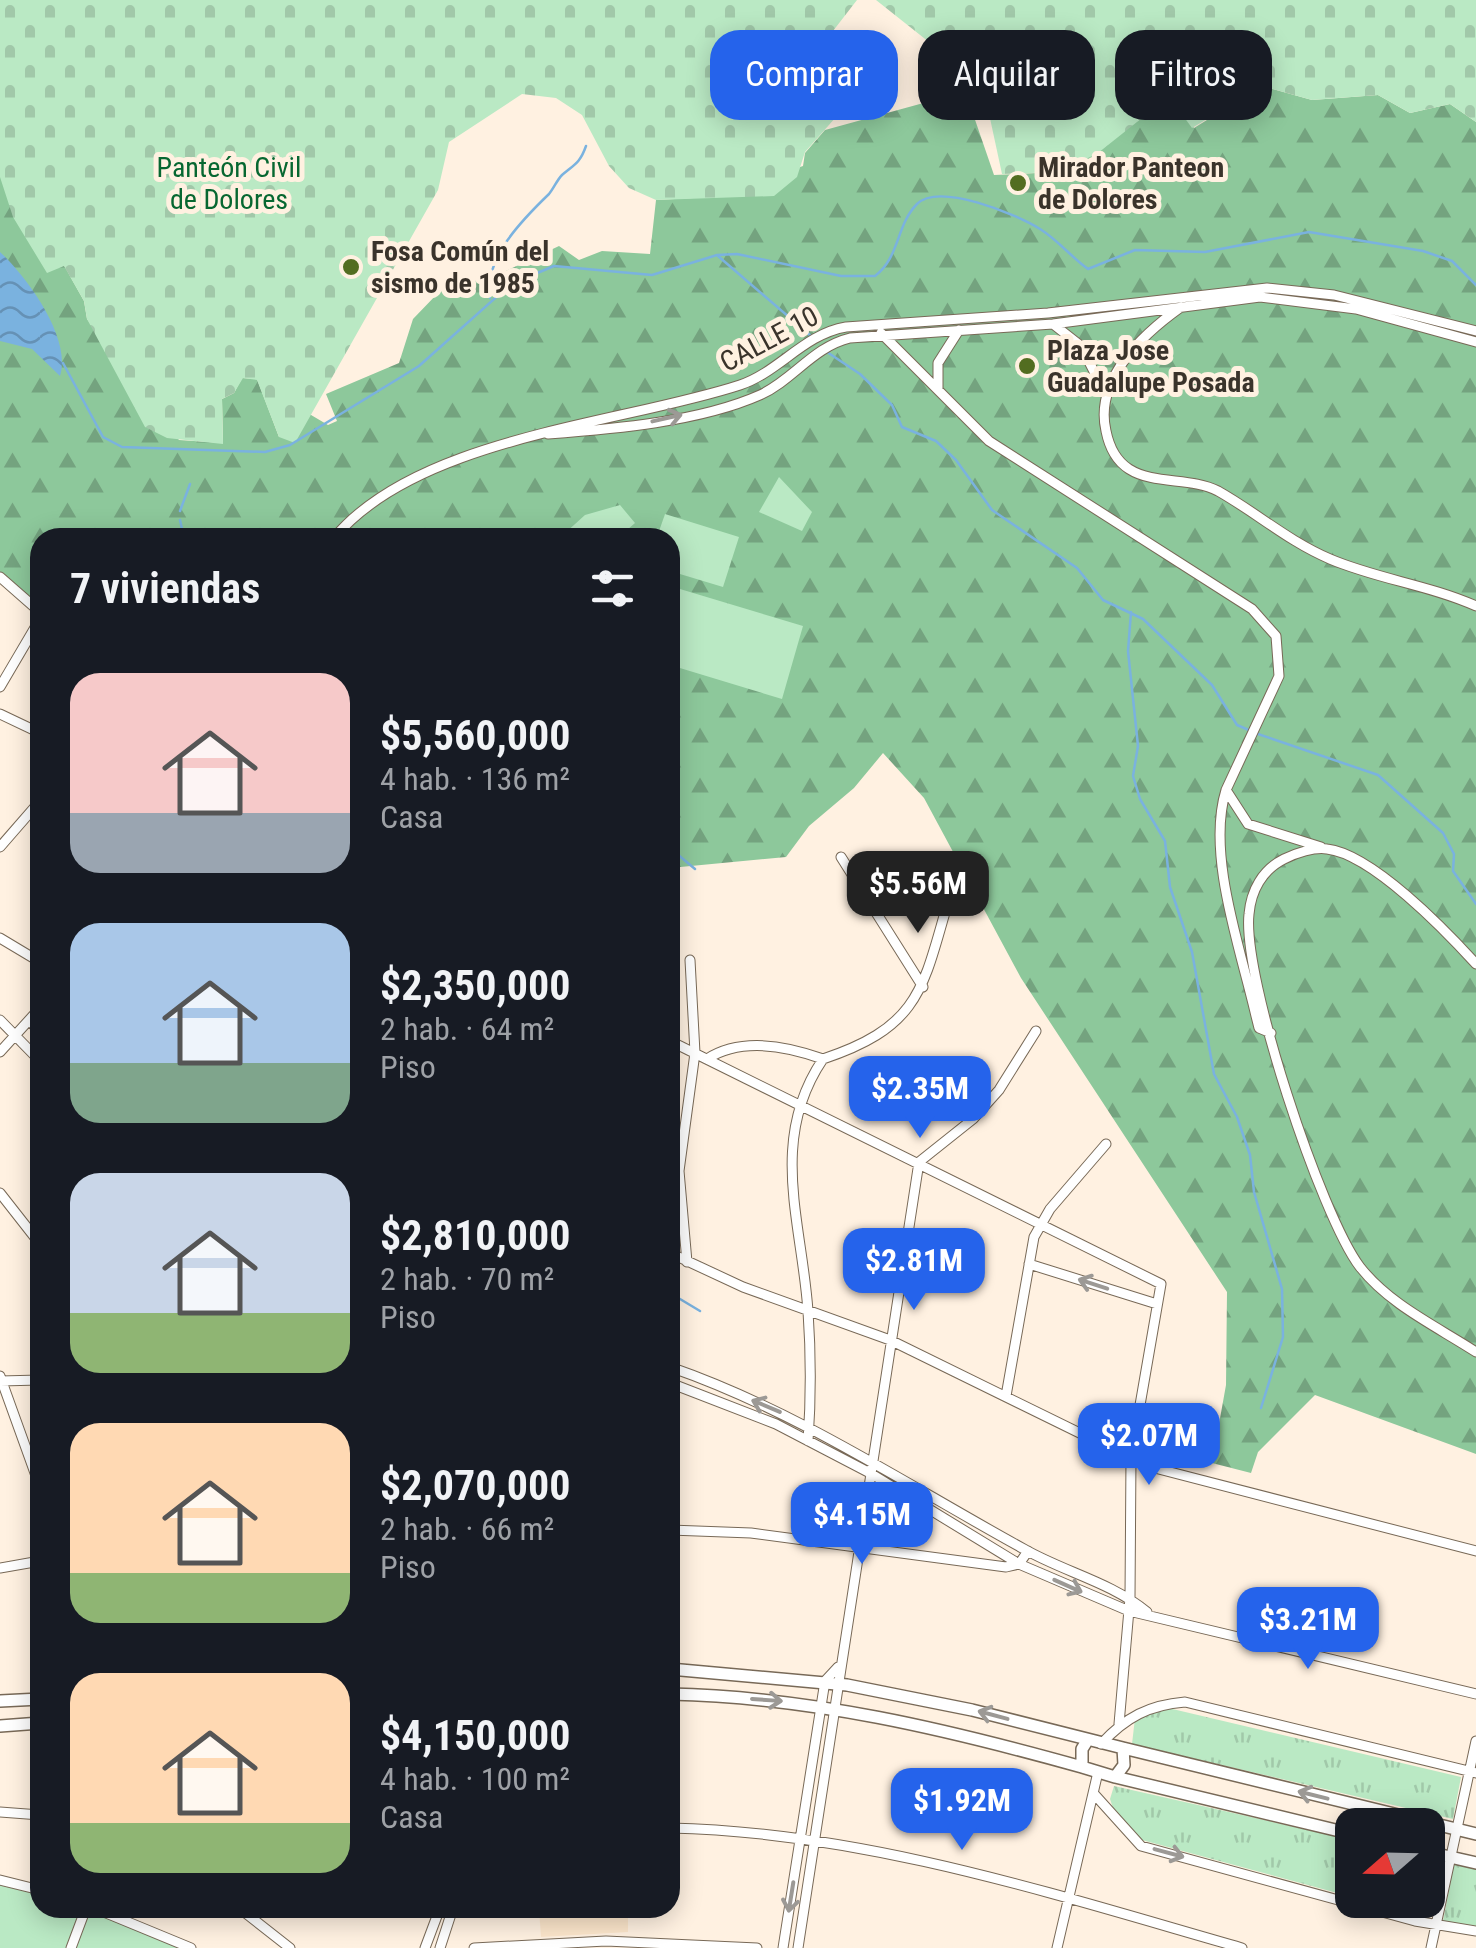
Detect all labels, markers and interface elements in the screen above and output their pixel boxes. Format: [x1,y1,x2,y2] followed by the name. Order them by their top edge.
[710,30,898,120] chip: Comprar
[918,30,1095,120] chip: Alquilar
[1115,30,1272,120] chip: Filtros
[157,151,301,216] park label: Panteón Civil de Dolores
[1038,151,1224,216] place label: Mirador Panteon de Dolores
[1007,172,1029,194] marker: Mirador Panteon de Dolores
[371,235,549,300] place label: Fosa Común del sismo de 1985
[340,256,362,278] marker: Fosa Común del sismo de 1985
[714,299,824,379] street label: CALLE 10
[1047,334,1255,399] place label: Plaza Jose Guadalupe Posada
[1016,355,1038,377] marker: Plaza Jose Guadalupe Posada
[650,408,682,426] one-way arrow
[585,561,640,616] icon: filters
[70,564,260,613] text: 7 viviendas
[380,711,570,760] text: $5,560,000
[150,713,270,833] icon: home
[380,760,570,798] text: 4 hab. · 136 m²
[380,798,443,836] text: Casa
[837,851,999,936] pin: $5.56M
[869,864,967,902] text: $5.56M
[380,961,570,1010] text: $2,350,000
[150,963,270,1083] icon: home
[380,1010,554,1048] text: 2 hab. · 64 m²
[380,1048,436,1086] text: Piso
[839,1056,1001,1141] pin: $2.35M
[871,1069,969,1107] text: $2.35M
[380,1211,570,1260] text: $2,810,000
[150,1213,270,1333] icon: home
[833,1228,995,1313] pin: $2.81M
[865,1241,963,1279] text: $2.81M
[380,1260,554,1298] text: 2 hab. · 70 m²
[1078,1274,1109,1292] one-way arrow
[380,1298,436,1336] text: Piso
[751,1396,782,1414] one-way arrow
[1068,1403,1230,1488] pin: $2.07M
[1100,1416,1198,1454] text: $2.07M
[380,1461,570,1510] text: $2,070,000
[150,1463,270,1583] icon: home
[781,1482,943,1567] pin: $4.15M
[813,1495,911,1533] text: $4.15M
[380,1510,554,1548] text: 2 hab. · 66 m²
[380,1548,436,1586] text: Piso
[1052,1577,1082,1596] one-way arrow
[1227,1587,1389,1672] pin: $3.21M
[1259,1600,1357,1638] text: $3.21M
[751,1691,783,1710] one-way arrow
[978,1705,1009,1724] one-way arrow
[380,1711,570,1760] text: $4,150,000
[150,1713,270,1833] icon: home
[380,1760,570,1798] text: 4 hab. · 100 m²
[881,1768,1043,1853] pin: $1.92M
[913,1781,1011,1819] text: $1.92M
[1298,1784,1329,1803] one-way arrow
[380,1798,443,1836] text: Casa
[1335,1808,1445,1918] north arrow
[1335,1808,1445,1918] map controls
[1152,1845,1184,1863] one-way arrow
[781,1880,800,1912] one-way arrow

